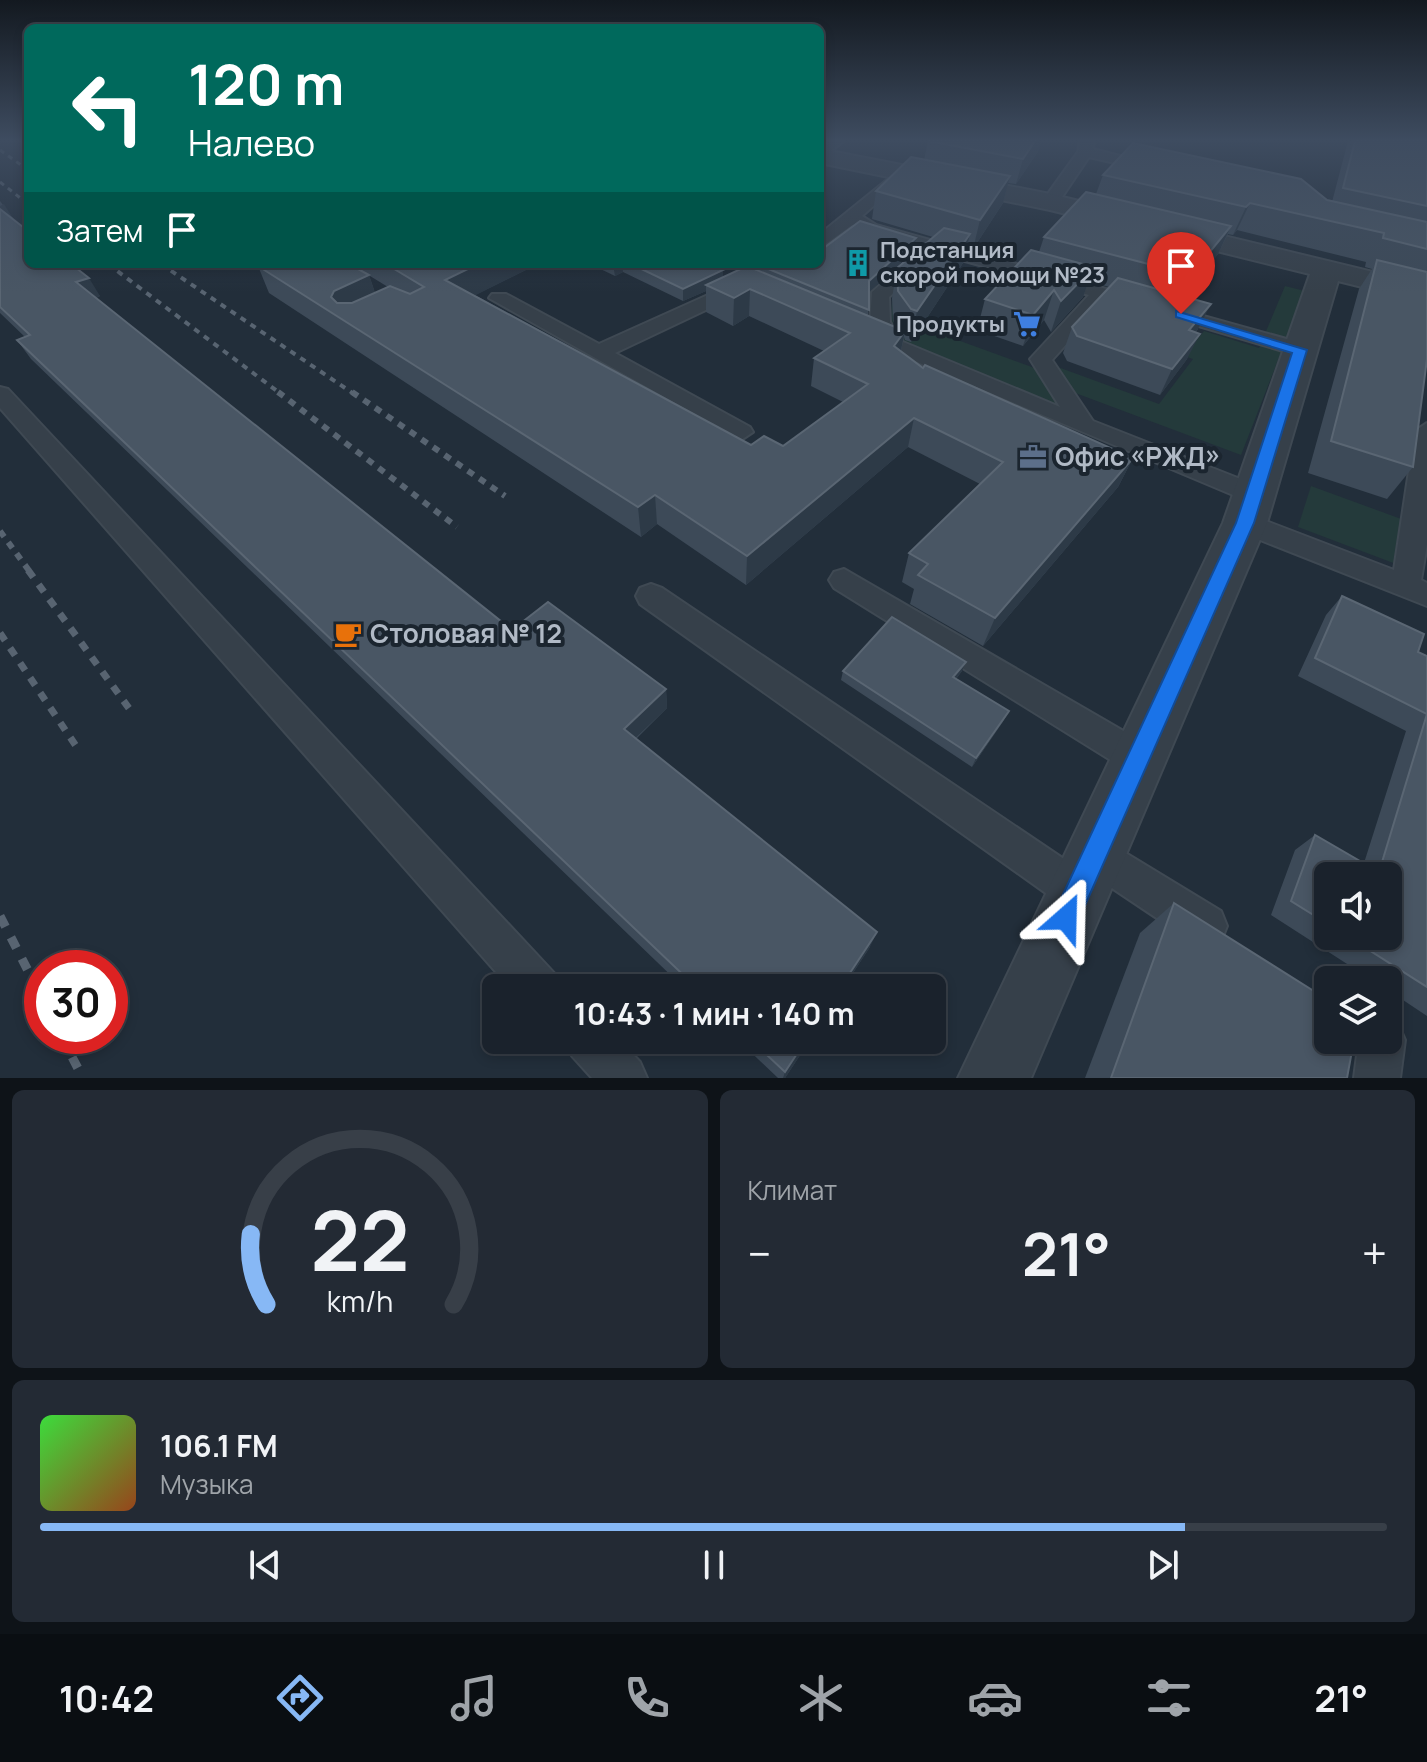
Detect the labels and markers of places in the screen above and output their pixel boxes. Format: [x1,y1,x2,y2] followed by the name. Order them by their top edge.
[1147,232,1215,314] pin
[880,235,1105,290] place label: Подстанция скорой помощи №23
[843,248,873,278] building icon: Подстанция скорой помощи №23
[896,309,1005,339] place label: Продукты
[1012,309,1042,339] supermarket icon: Продукты
[1055,438,1220,474] place label: Офис «РЖД»
[1018,442,1048,472] office icon: Офис «РЖД»
[370,615,562,651] place label: Столовая № 12
[333,619,363,649] cafe icon: Столовая № 12

